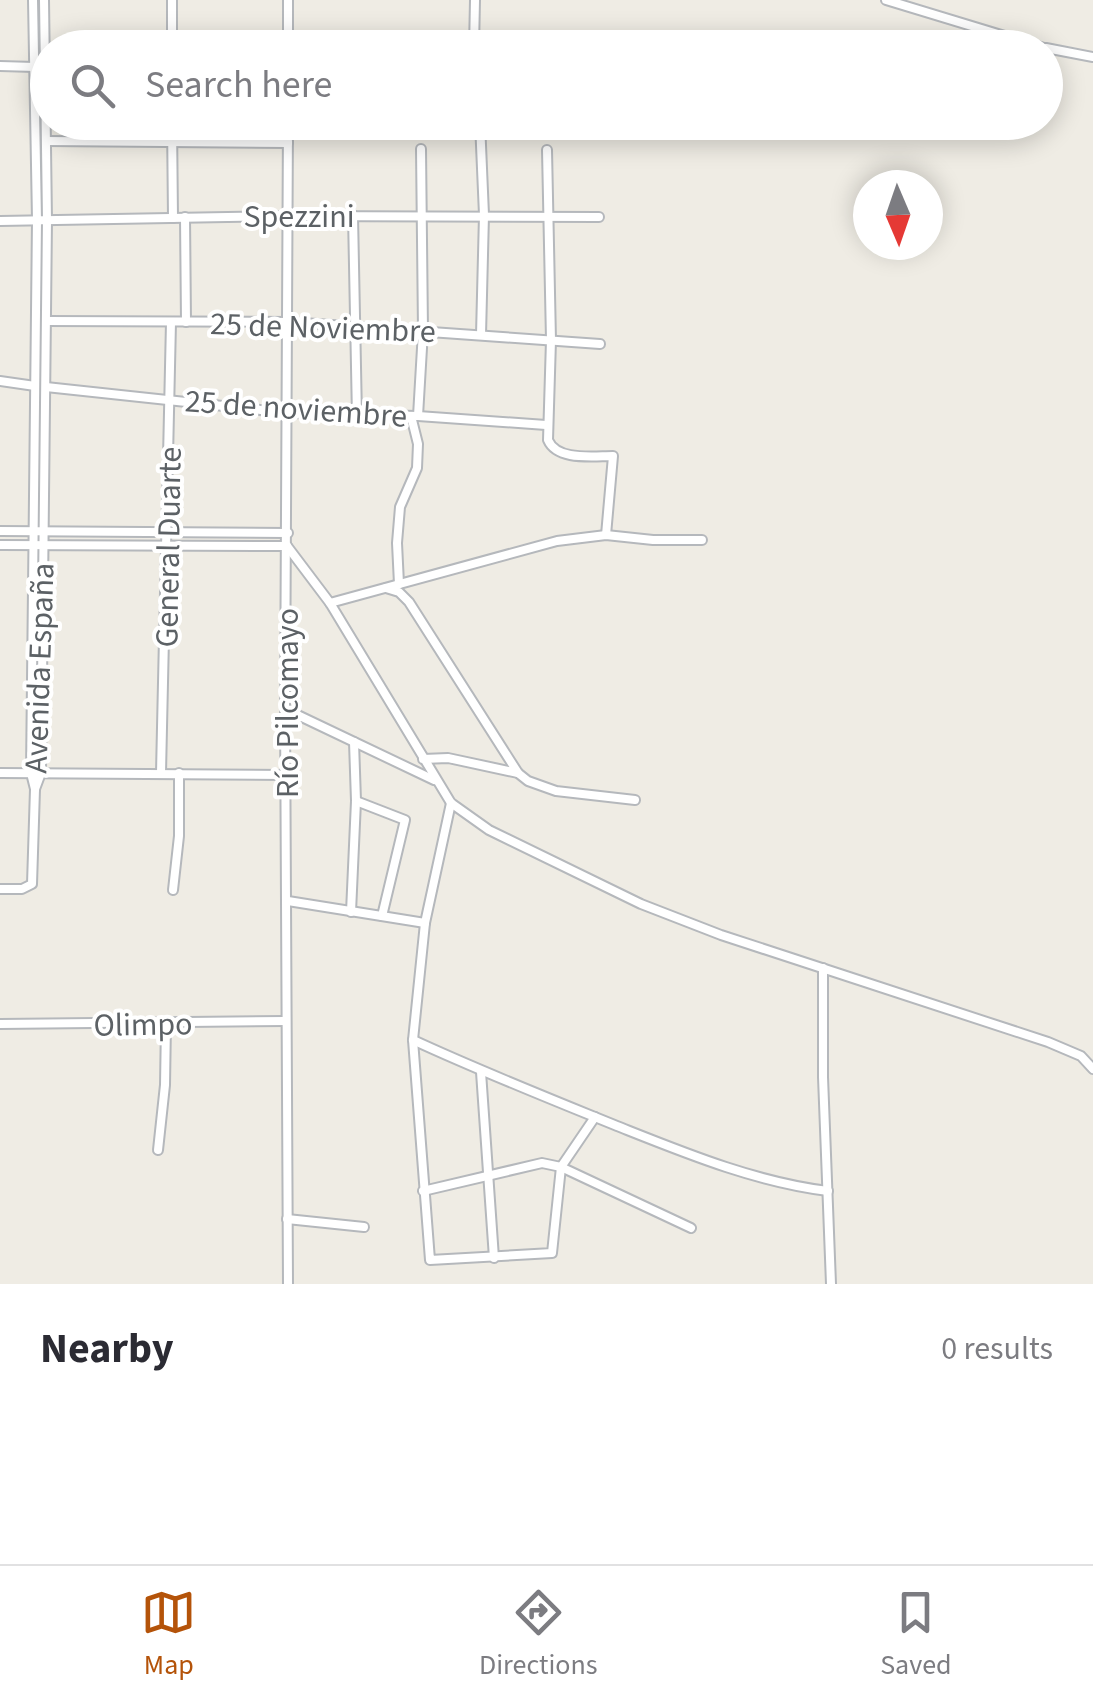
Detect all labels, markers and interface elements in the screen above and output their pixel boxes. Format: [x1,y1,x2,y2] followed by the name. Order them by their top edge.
[30,30,1063,140] search box
[65,58,120,113] icon: search
[145,58,332,112] text: Search here
[853,170,943,260] north arrow
[243,194,355,240] street label: Spezzini
[209,301,437,355] street label: 25 de Noviembre
[183,378,409,440] street label: 25 de noviembre
[144,446,194,648] street label: General Duarte
[13,562,67,774] street label: Avenida España
[265,608,311,798] street label: Río Pilcomayo
[93,1001,193,1049] street label: Olimpo
[40,1319,174,1379] text: Nearby
[941,1326,1053,1372] text: 0 results
[141,1585,196,1685] tab: Map
[479,1585,598,1685] tab: Directions
[880,1585,952,1685] tab: Saved

